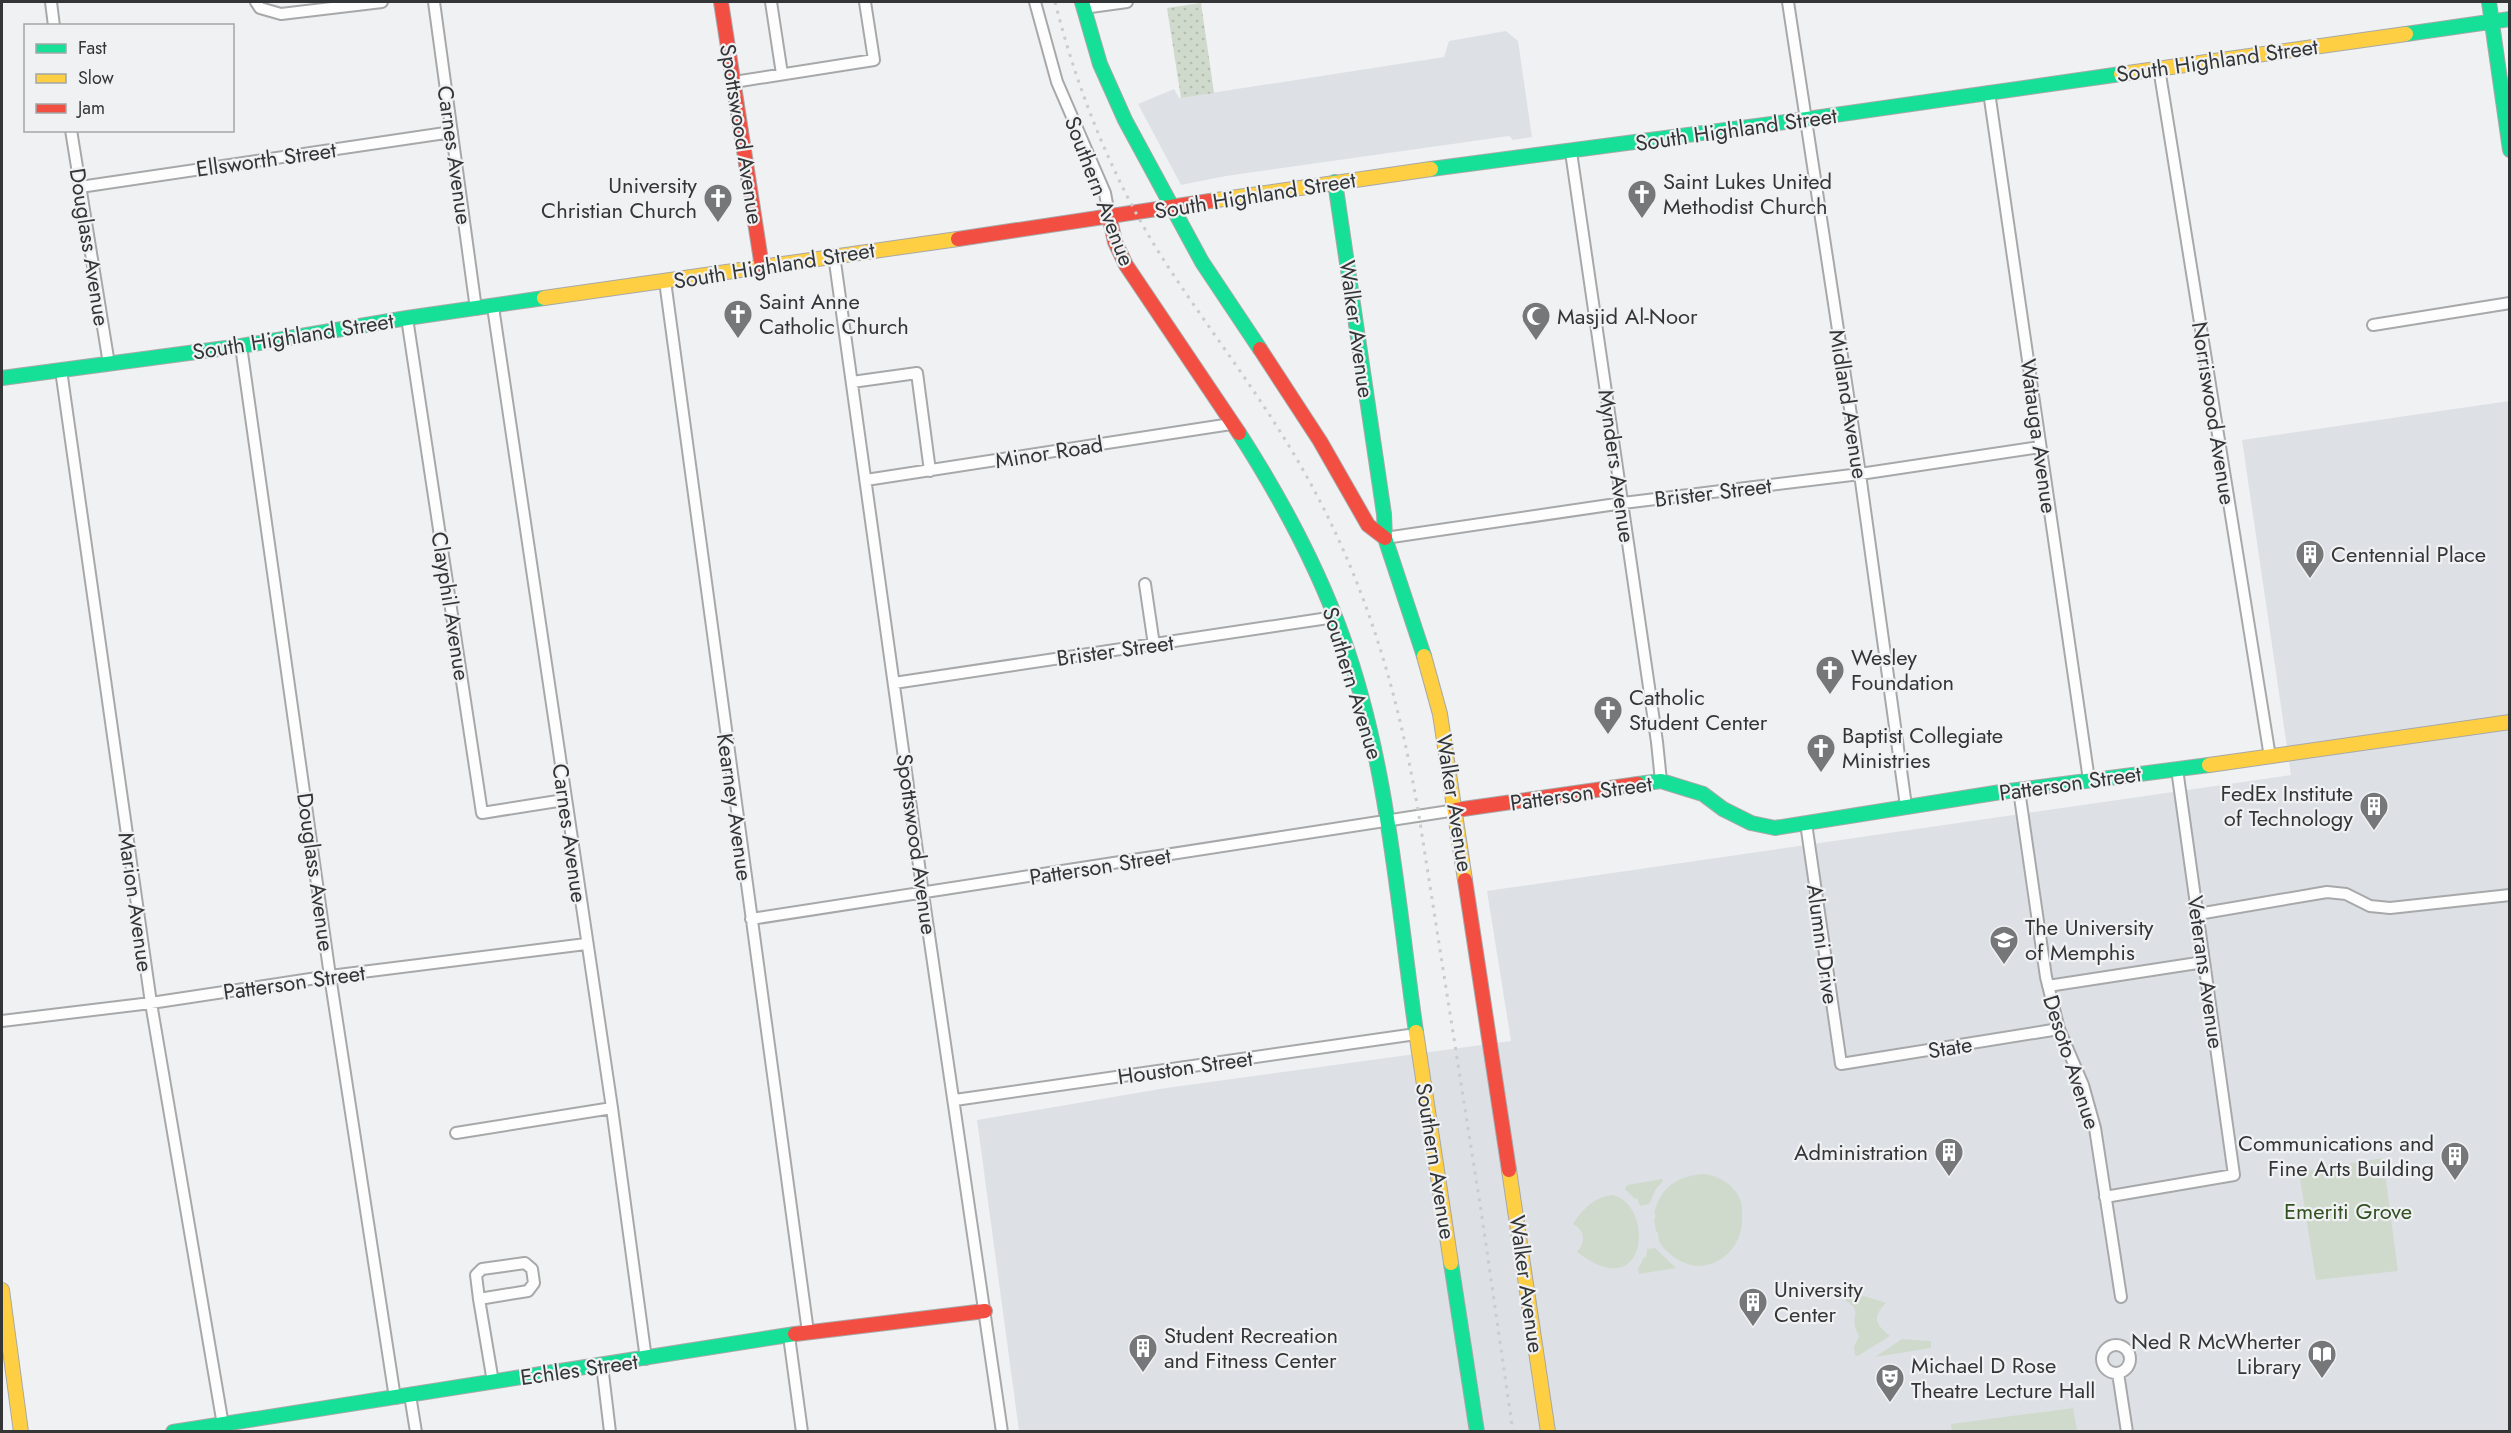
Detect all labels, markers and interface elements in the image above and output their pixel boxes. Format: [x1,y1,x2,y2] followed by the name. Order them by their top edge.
[24,24,234,132] legend
[2114,30,2321,90] street label: South Highland Street
[78,35,107,61] text: Fast
[712,41,772,227] street label: Spottswood Avenue
[78,65,115,91] text: Slow
[429,83,481,227] street label: Carnes Avenue
[76,95,105,121] text: Jam
[1633,99,1840,159] street label: South Highland Street
[1057,112,1143,270] street label: Southern Avenue
[194,133,339,185] street label: Ellsworth Street
[1152,163,1359,227] street label: South Highland Street
[1663,165,1832,222] place label: Saint Lukes United Methodist Church
[62,166,118,328] street label: Douglass Avenue
[541,169,697,226] place label: University Christian Church
[1626,178,1658,220] church icon: Saint Lukes United Methodist Church
[702,182,734,224] church icon: University Christian Church
[671,233,878,297] street label: South Highland Street
[1332,258,1382,400] street label: Walker Avenue
[759,285,909,342] place label: Saint Anne Catholic Church
[722,298,754,340] church icon: Saint Anne Catholic Church
[1520,300,1552,342] mosque icon: Masjid Al-Noor
[1557,300,1698,332] place label: Masjid Al-Noor
[190,304,397,368] street label: South Highland Street
[2184,319,2244,507] street label: Norriswood Avenue
[1821,327,1877,481] street label: Midland Avenue
[2012,357,2066,515] street label: Watauga Avenue
[1590,387,1644,545] street label: Mynders Avenue
[993,428,1105,476] street label: Minor Road
[1653,469,1774,515] street label: Brister Street
[423,529,479,683] street label: Clayphil Avenue
[2294,538,2326,580] building icon: Centennial Place
[2331,538,2486,570] place label: Centennial Place
[1315,603,1391,763] street label: Southern Avenue
[1055,626,1176,674] street label: Brister Street
[1851,641,1954,698] place label: Wesley Foundation
[1814,654,1846,696] church icon: Wesley Foundation
[1629,681,1768,738] place label: Catholic Student Center
[1592,694,1624,736] church icon: Catholic Student Center
[1842,719,2003,776] place label: Baptist Collegiate Ministries
[709,731,761,883] street label: Kearney Avenue
[1428,732,1482,874] street label: Walker Avenue
[1805,732,1837,774] church icon: Baptist Collegiate Ministries
[888,752,946,936] street label: Spottswood Avenue
[1997,757,2144,809] street label: Patterson Street
[544,761,596,905] street label: Carnes Avenue
[1508,767,1655,819] street label: Patterson Street
[2221,777,2353,834] place label: FedEx Institute of Technology
[2358,790,2390,832] building icon: FedEx Institute of Technology
[289,791,343,953] street label: Douglass Avenue
[110,830,162,974] street label: Marion Avenue
[1027,839,1174,893] street label: Patterson Street
[1799,882,1847,1006] street label: Alumni Drive
[2179,893,2233,1051] street label: Veterans Avenue
[2025,911,2154,968] place label: The University of Memphis
[1988,924,2020,966] school or university icon: The University of Memphis
[221,956,368,1008] street label: Patterson Street
[2035,991,2109,1133] street label: Desoto Avenue
[1926,1028,1974,1066] street label: State
[1115,1042,1255,1092] street label: Houston Street
[1408,1080,1464,1242] street label: Southern Avenue
[2238,1127,2434,1184] place label: Communications and Fine Arts Building
[1794,1136,1928,1168] place label: Administration
[1933,1136,1965,1178] building icon: Administration
[2439,1140,2471,1182] building icon: Communications and Fine Arts Building
[2284,1195,2412,1227] park label: Emeriti Grove
[1502,1213,1552,1355] street label: Walker Avenue
[1774,1273,1863,1330] place label: University Center
[1737,1286,1769,1328] building icon: University Center
[1164,1319,1338,1376] place label: Student Recreation and Fitness Center
[2131,1325,2301,1382] place label: Ned R McWherter Library
[1127,1332,1159,1374] building icon: Student Recreation and Fitness Center
[2306,1338,2338,1380] library icon: Ned R McWherter Library
[518,1345,641,1393] street label: Echles Street
[1911,1349,2095,1406] place label: Michael D Rose Theatre Lecture Hall
[1874,1362,1906,1404] theatre icon: Michael D Rose Theatre Lecture Hall

